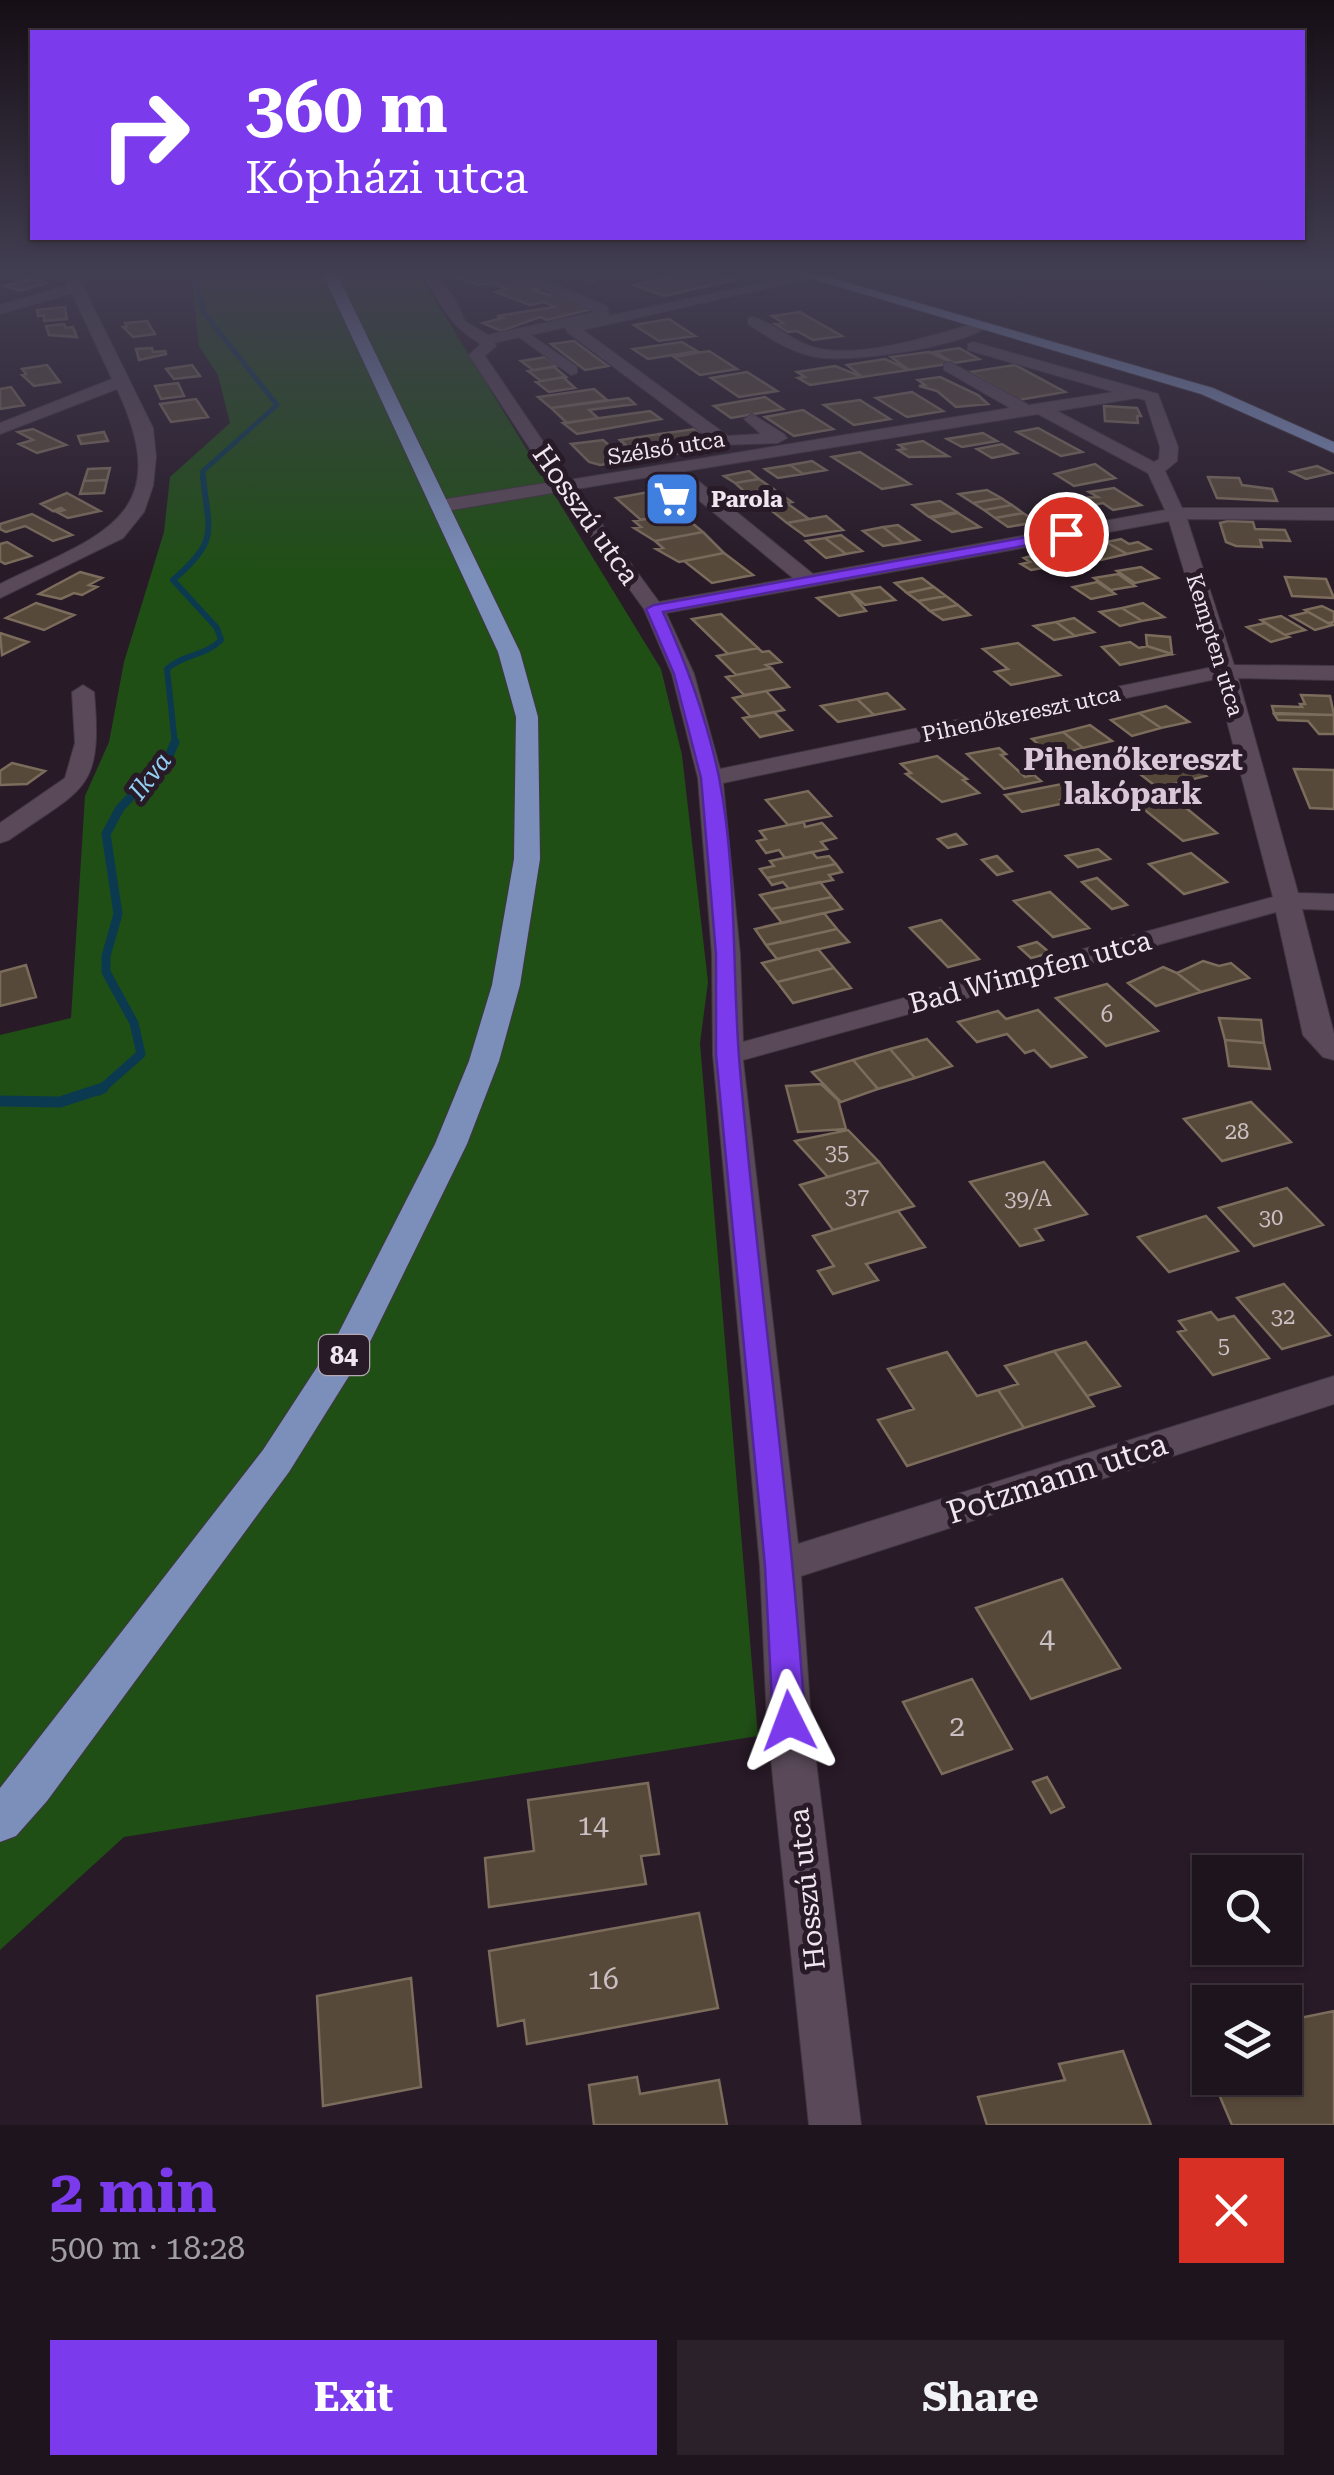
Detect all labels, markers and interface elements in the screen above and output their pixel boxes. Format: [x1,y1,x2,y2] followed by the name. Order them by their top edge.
[245,67,448,149] text: 360 m
[80,70,210,200] icon: right
[245,151,528,204] text: Kópházi utca
[606,426,726,470] street label: Szélső utca
[526,439,646,591] street label: Hosszú utca
[642,469,702,529] supermarket icon: Parola
[711,487,783,512] place label: Parola
[1024,492,1109,577] pin
[1039,507,1094,562] icon: arrive
[1181,571,1249,719] street label: Kempten utca
[920,681,1122,747] street label: Pihenőkereszt utca
[1023,742,1243,811] district label: Pihenőkereszt lakópark
[122,747,177,806] water label: Ikva
[905,924,1155,1020] street label: Bad Wimpfen utca
[1101,1002,1113,1027] house number: 6
[1225,1119,1249,1144] house number: 28
[825,1140,849,1165] house number: 35
[845,1184,869,1209] house number: 37
[1004,1186,1052,1211] house number: 39/A
[1259,1205,1283,1230] house number: 30
[1271,1304,1295,1329] house number: 32
[1218,1333,1230,1358] house number: 5
[319,1335,369,1375] road number: 84
[942,1424,1172,1532] street label: Potzmann utca
[1039,1622,1055,1655] house number: 4
[737,1669,841,1773] position arrow
[949,1710,965,1743] house number: 2
[782,1806,832,1972] street label: Hosszú utca
[577,1809,609,1842] house number: 14
[1192,1855,1302,2095] map controls
[1192,1855,1302,1965] button: search
[587,1963,619,1996] house number: 16
[1192,1985,1302,2095] button: layers
[50,2156,217,2227] text: 2 min
[1179,2158,1284,2263] button: close
[50,2229,245,2267] text: 500 m · 18:28
[50,2340,657,2455] button: Exit
[677,2340,1284,2455] button: Share

